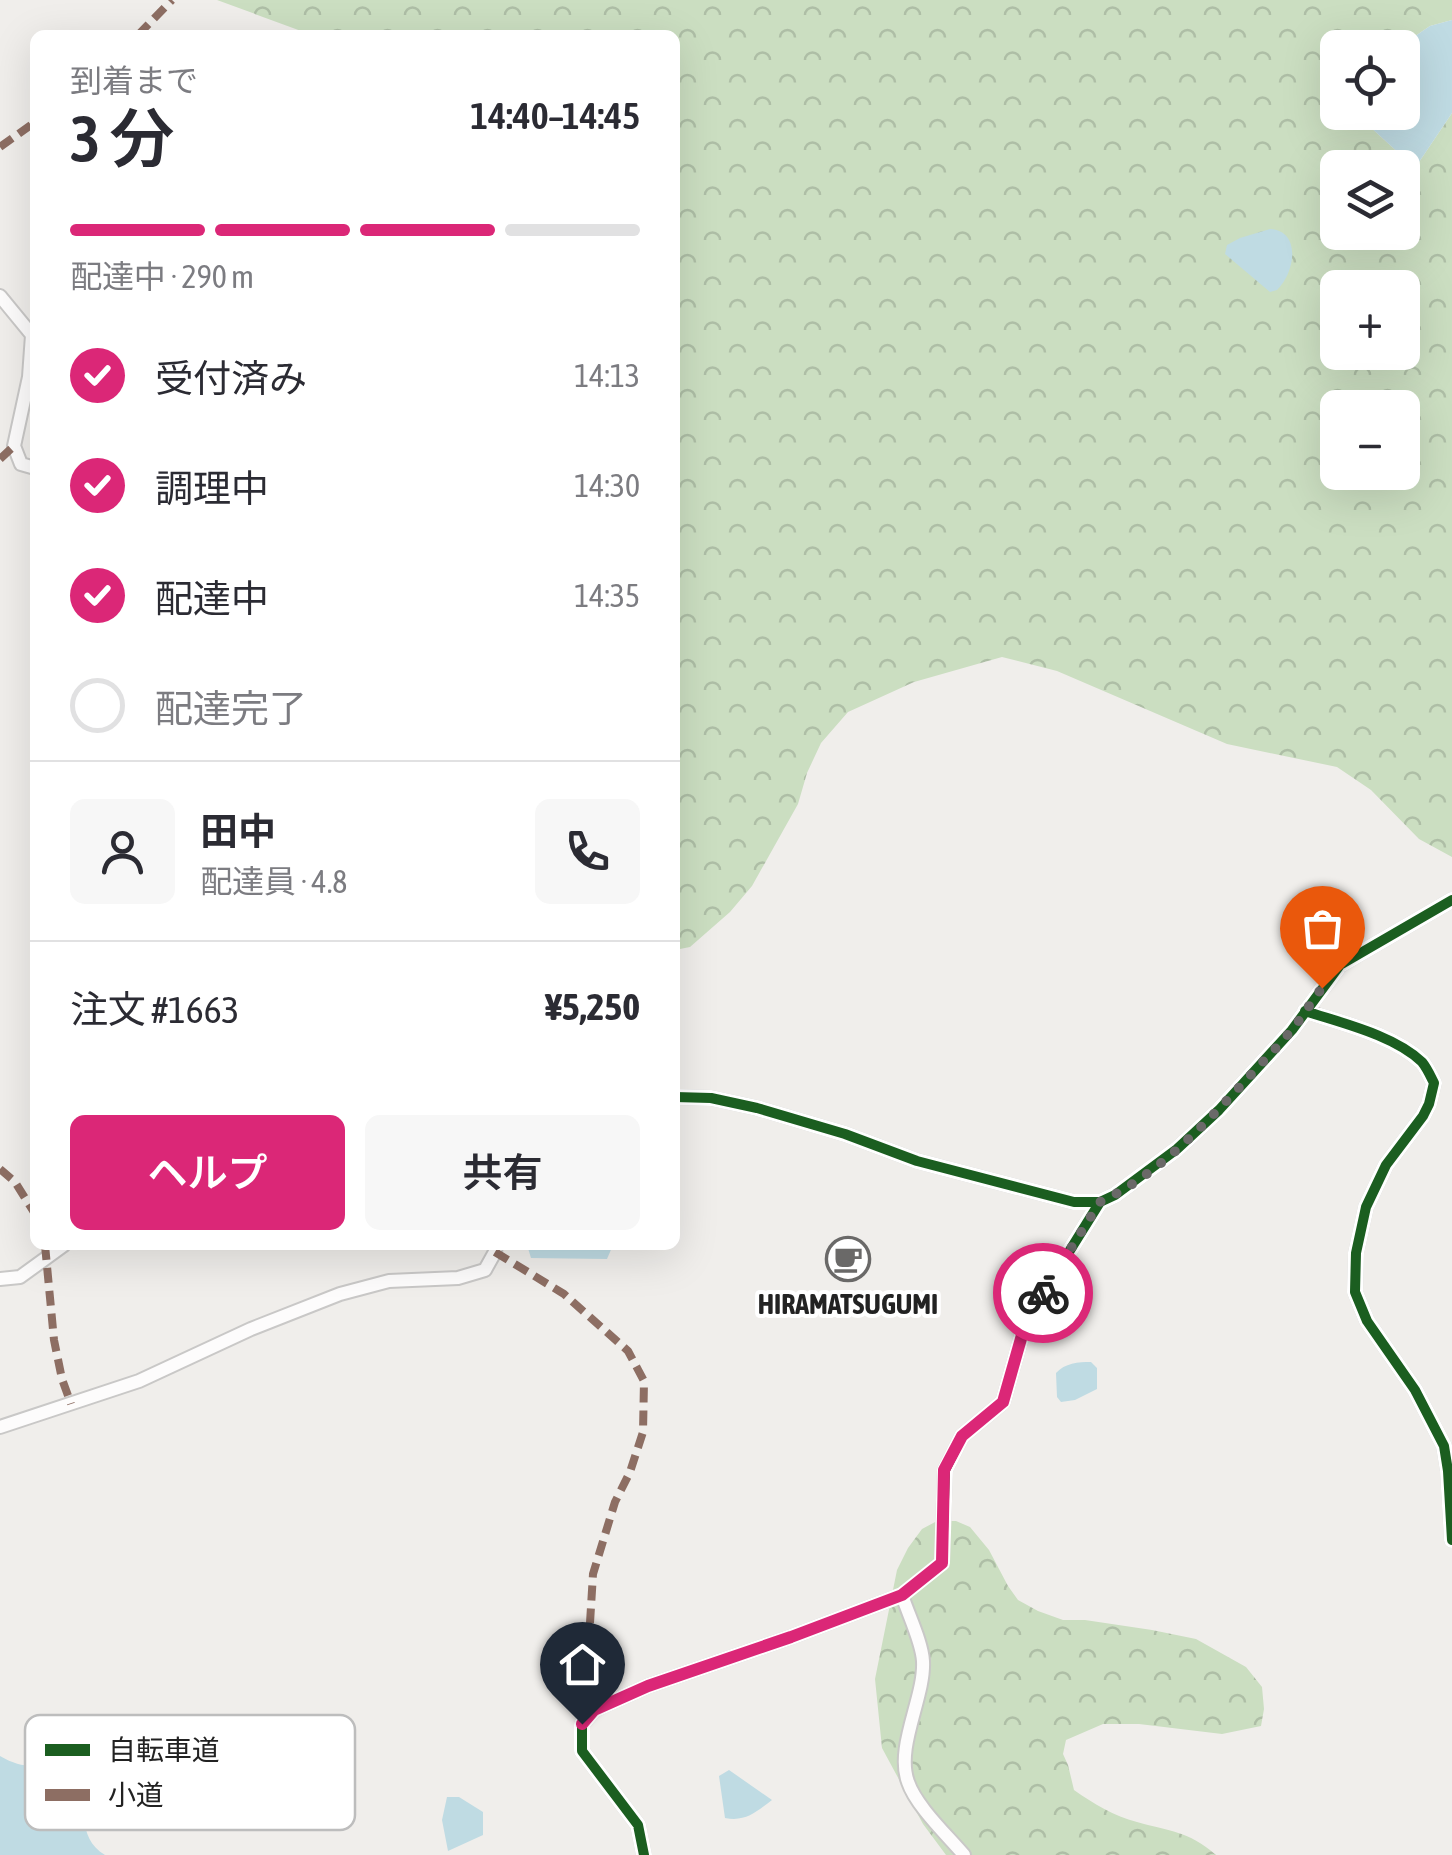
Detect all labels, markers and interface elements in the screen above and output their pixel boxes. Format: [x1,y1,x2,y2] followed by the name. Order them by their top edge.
[1320,30,1420,490] map controls
[1320,30,1420,130] button: locate
[70,62,198,99] text: 到着まで
[470,94,640,137] text: 14:40–14:45
[70,101,174,176] text: 3 分
[1320,150,1420,250] button: layers
[70,258,254,295] text: 配達中 · 290 m
[1320,270,1420,370] button: +
[70,348,125,403] icon: check
[155,357,307,400] text: 受付済み
[574,357,640,394] text: 14:13
[1320,390,1420,490] button: −
[70,458,125,513] icon: check
[155,467,269,510] text: 調理中
[574,467,640,504] text: 14:30
[70,568,125,623] icon: check
[155,577,269,620] text: 配達中
[574,577,640,614] text: 14:35
[155,687,307,730] text: 配達完了
[70,799,175,904] button: person
[535,799,640,904] button: phone
[200,810,276,853] text: 田中
[200,863,347,900] text: 配達員 · 4.8
[1280,886,1365,989] pin
[1295,901,1350,956] icon: bag
[545,985,640,1028] text: ¥5,250
[70,988,239,1031] text: 注文 #1663
[70,1115,345,1230] button: ヘルプ
[365,1115,640,1230] button: 共有
[825,1236,871,1282] cafe icon: HIRAMATSUGUMI
[993,1243,1093,1343] courier
[1016,1266,1071,1321] icon: bike
[758,1288,938,1320] place label: HIRAMATSUGUMI
[540,1622,625,1725] pin
[555,1637,610,1692] icon: home
[25,1715,355,1830] legend
[108,1734,220,1766] text: 自転車道
[108,1779,164,1811] text: 小道

